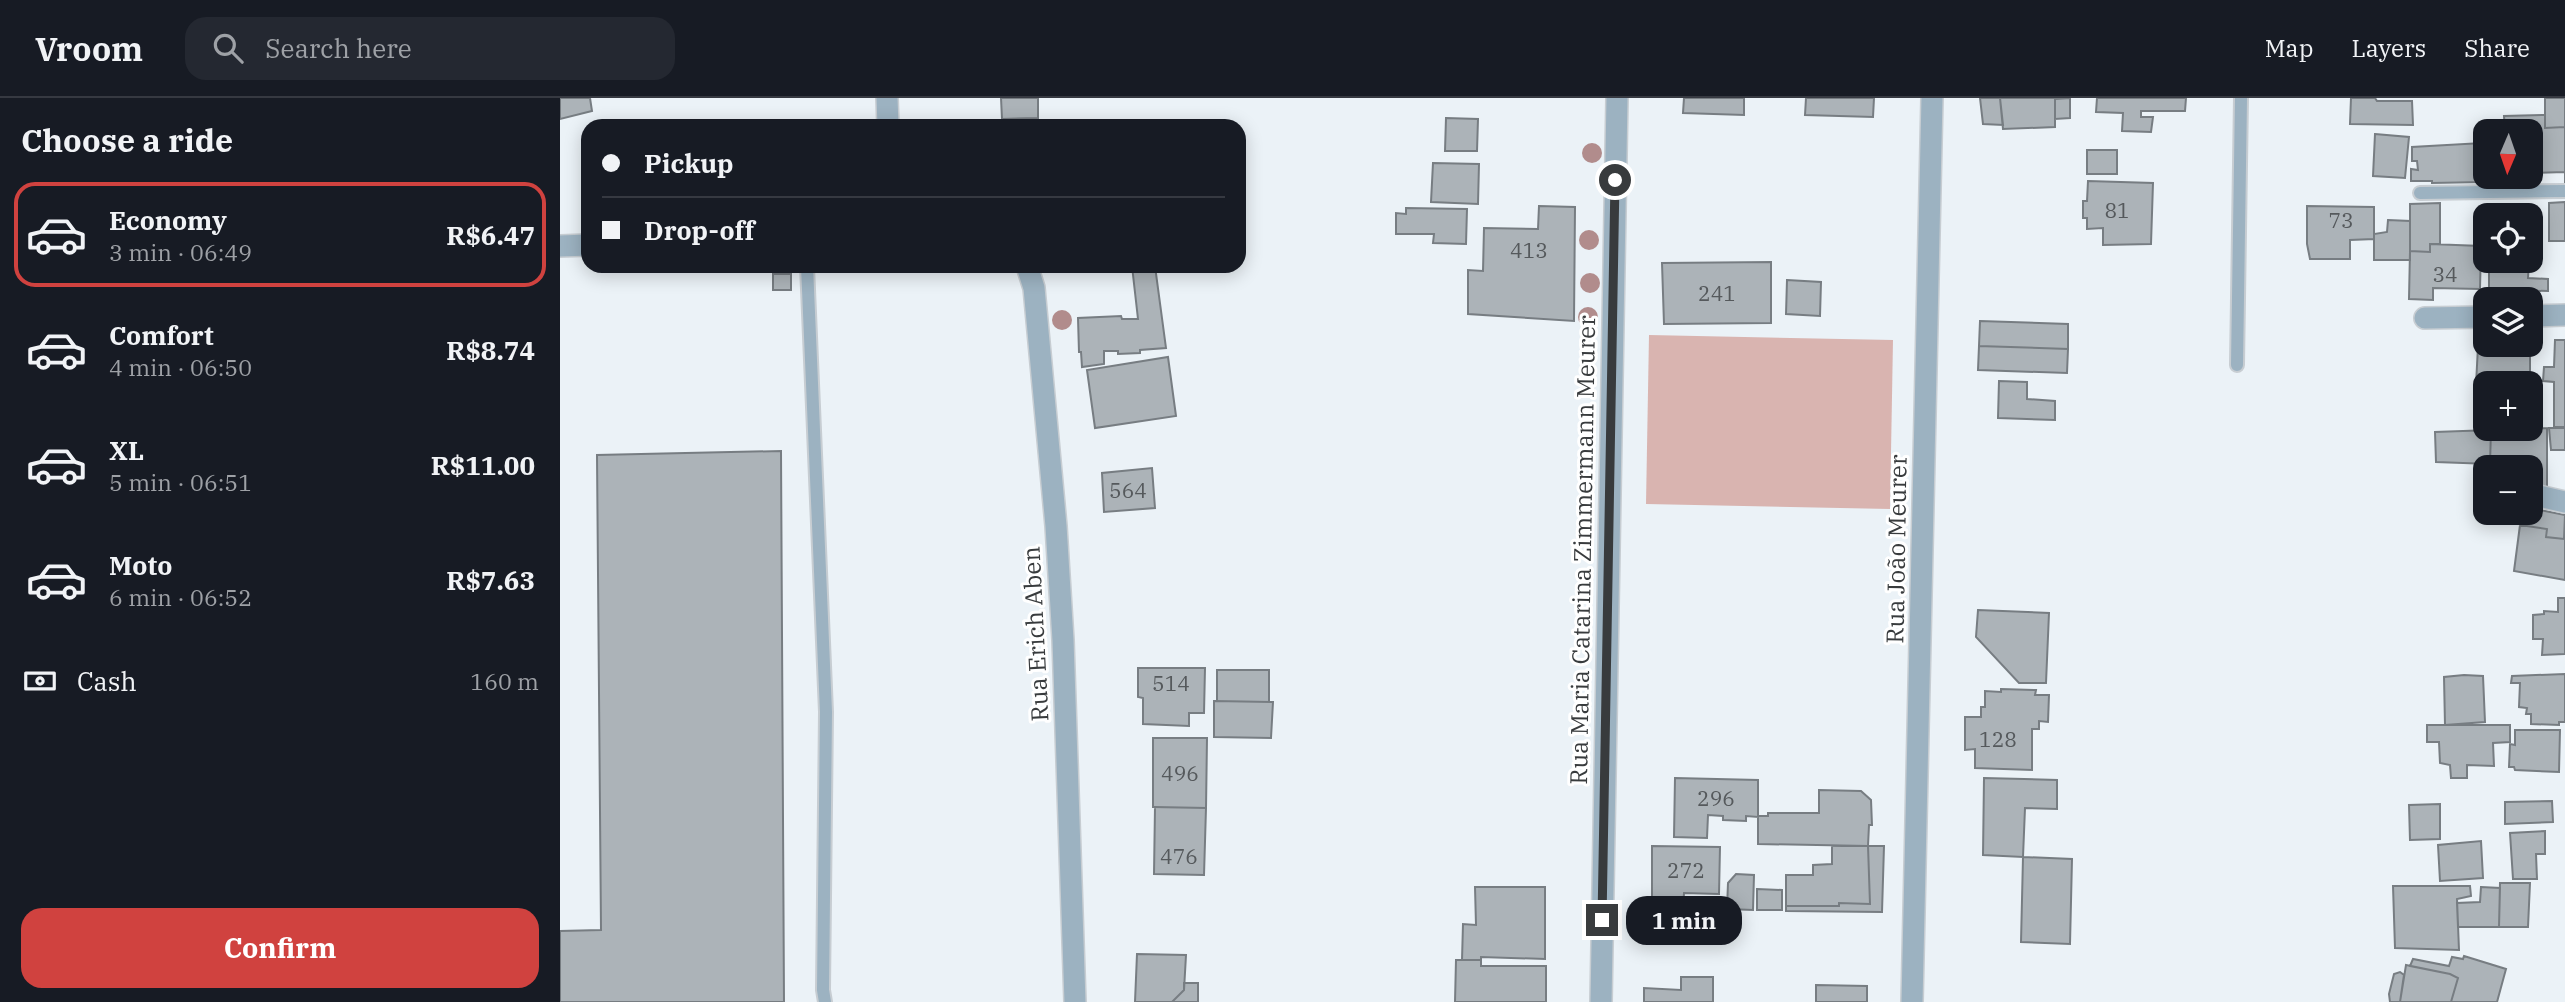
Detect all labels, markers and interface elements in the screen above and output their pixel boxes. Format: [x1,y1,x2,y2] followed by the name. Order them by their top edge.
[185,17,675,80] search box
[35,27,143,70] text: Vroom
[209,29,247,67] icon: search
[265,31,412,65] text: Search here
[2265,32,2313,64] text: Map
[2351,32,2426,64] text: Layers
[2464,32,2530,64] text: Share
[21,119,233,161] text: Choose a ride
[2473,119,2543,189] north arrow
[2473,119,2543,525] map controls
[644,146,734,180] text: Pickup
[1599,164,1631,196] route start
[2104,196,2130,224] house number: 81
[25,203,88,266] icon: car
[109,203,227,237] text: Economy
[2473,203,2543,273] button: locate
[2328,206,2354,234] house number: 73
[644,213,755,247] text: Drop-off
[446,218,535,252] text: R$6.47
[1510,236,1548,264] house number: 413
[109,237,252,267] text: 3 min · 06:49
[2432,260,2458,288] house number: 34
[1698,279,1736,307] house number: 241
[2473,287,2543,357] button: layers
[1562,315,1602,785] street label: Rua Maria Catarina Zimmermann Meurer
[25,318,88,381] icon: car
[109,318,214,352] text: Comfort
[446,333,535,367] text: R$8.74
[109,352,252,382] text: 4 min · 06:50
[2473,371,2543,441] button: +
[25,433,88,496] icon: car
[109,433,144,467] text: XL
[431,448,535,482] text: R$11.00
[1878,454,1914,644] street label: Rua João Meurer
[2473,455,2543,525] button: −
[109,467,252,497] text: 5 min · 06:51
[1109,476,1147,504] house number: 564
[1014,546,1056,722] street label: Rua Erich Aben
[25,548,88,611] icon: car
[109,548,172,582] text: Moto
[446,563,535,597] text: R$7.63
[109,582,252,612] text: 6 min · 06:52
[21,662,59,700] icon: cash
[77,664,137,698] text: Cash
[470,666,539,696] text: 160 m
[1152,669,1190,697] house number: 514
[1979,725,2017,753] house number: 128
[1161,759,1199,787] house number: 496
[1697,784,1735,812] house number: 296
[1160,842,1198,870] house number: 476
[1667,856,1705,884] house number: 272
[1626,896,1742,944] callout: 1 min
[1586,904,1618,936] route end
[1652,905,1716,935] text: 1 min
[21,908,539,988] button: Confirm

